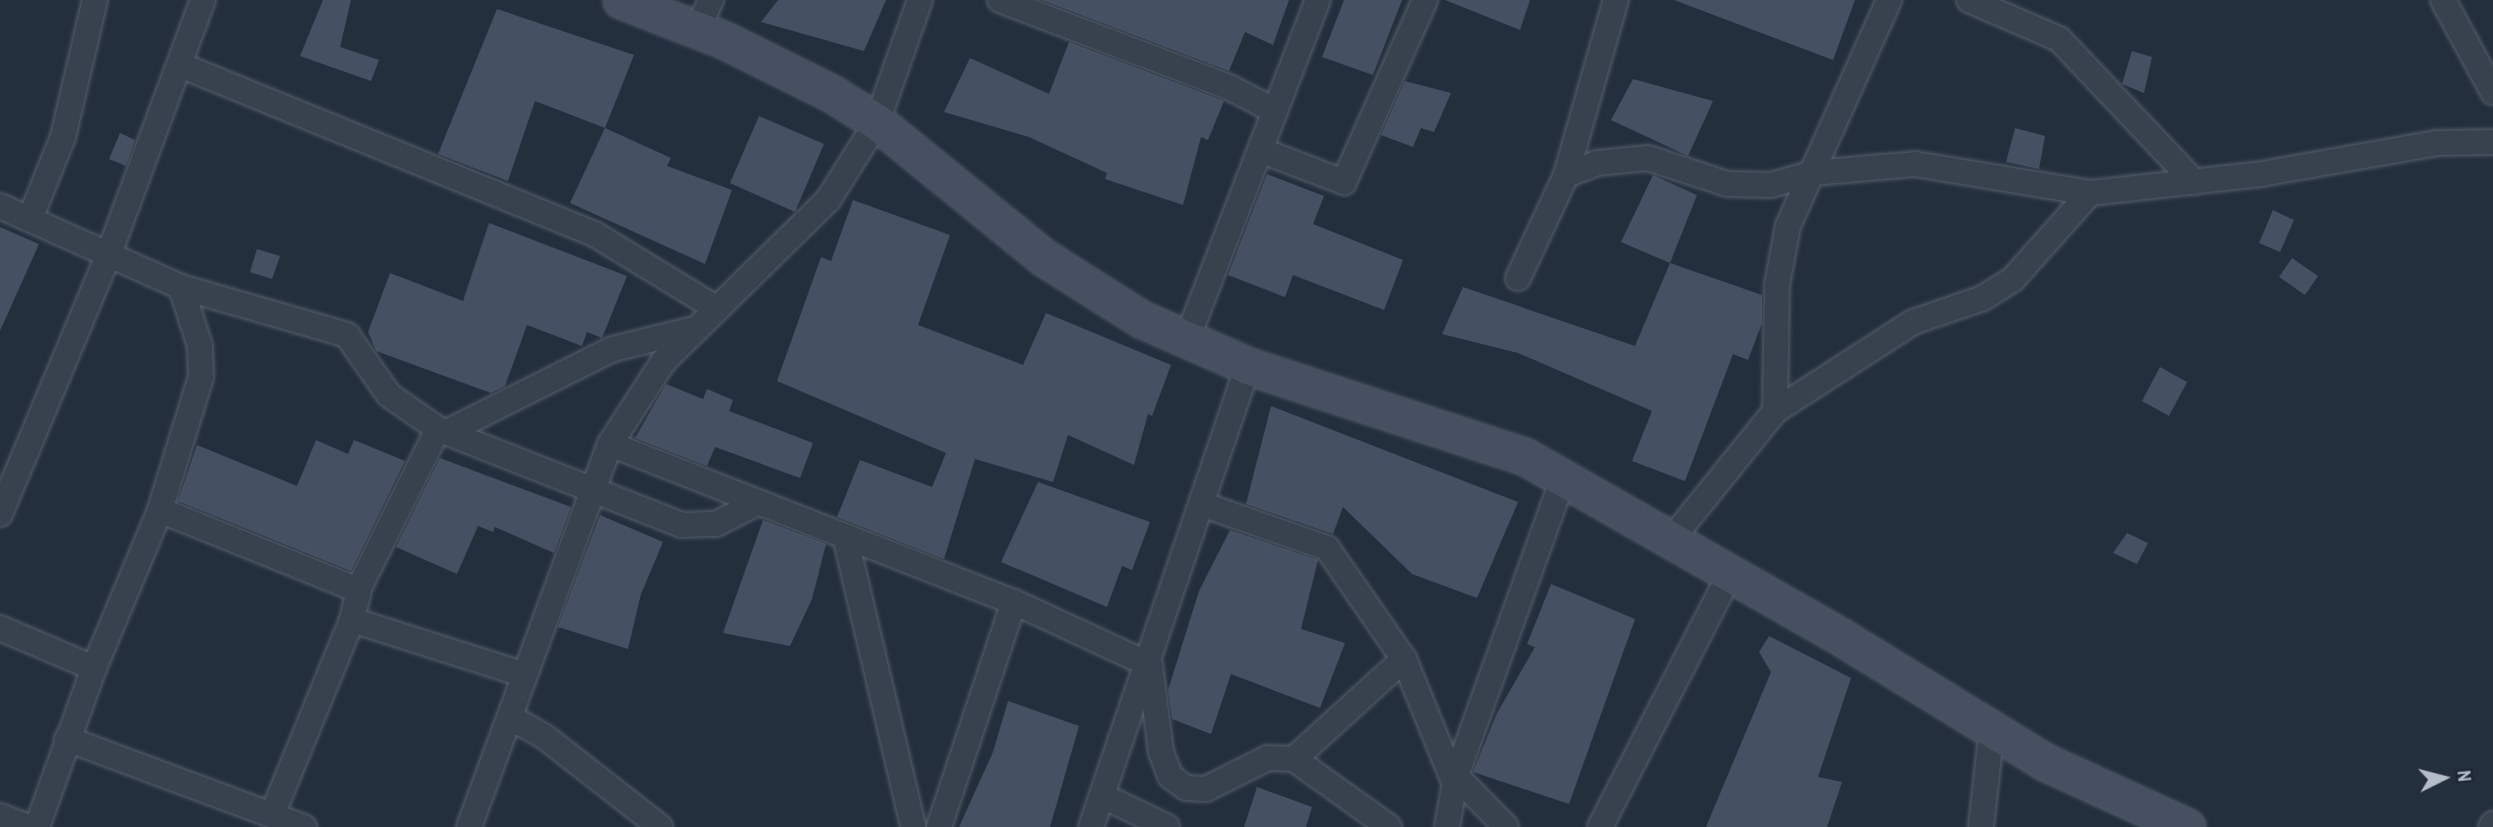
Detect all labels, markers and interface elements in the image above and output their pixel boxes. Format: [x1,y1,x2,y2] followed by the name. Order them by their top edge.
[2409,743,2479,813] north arrow
[2451,769,2478,783] text: N

